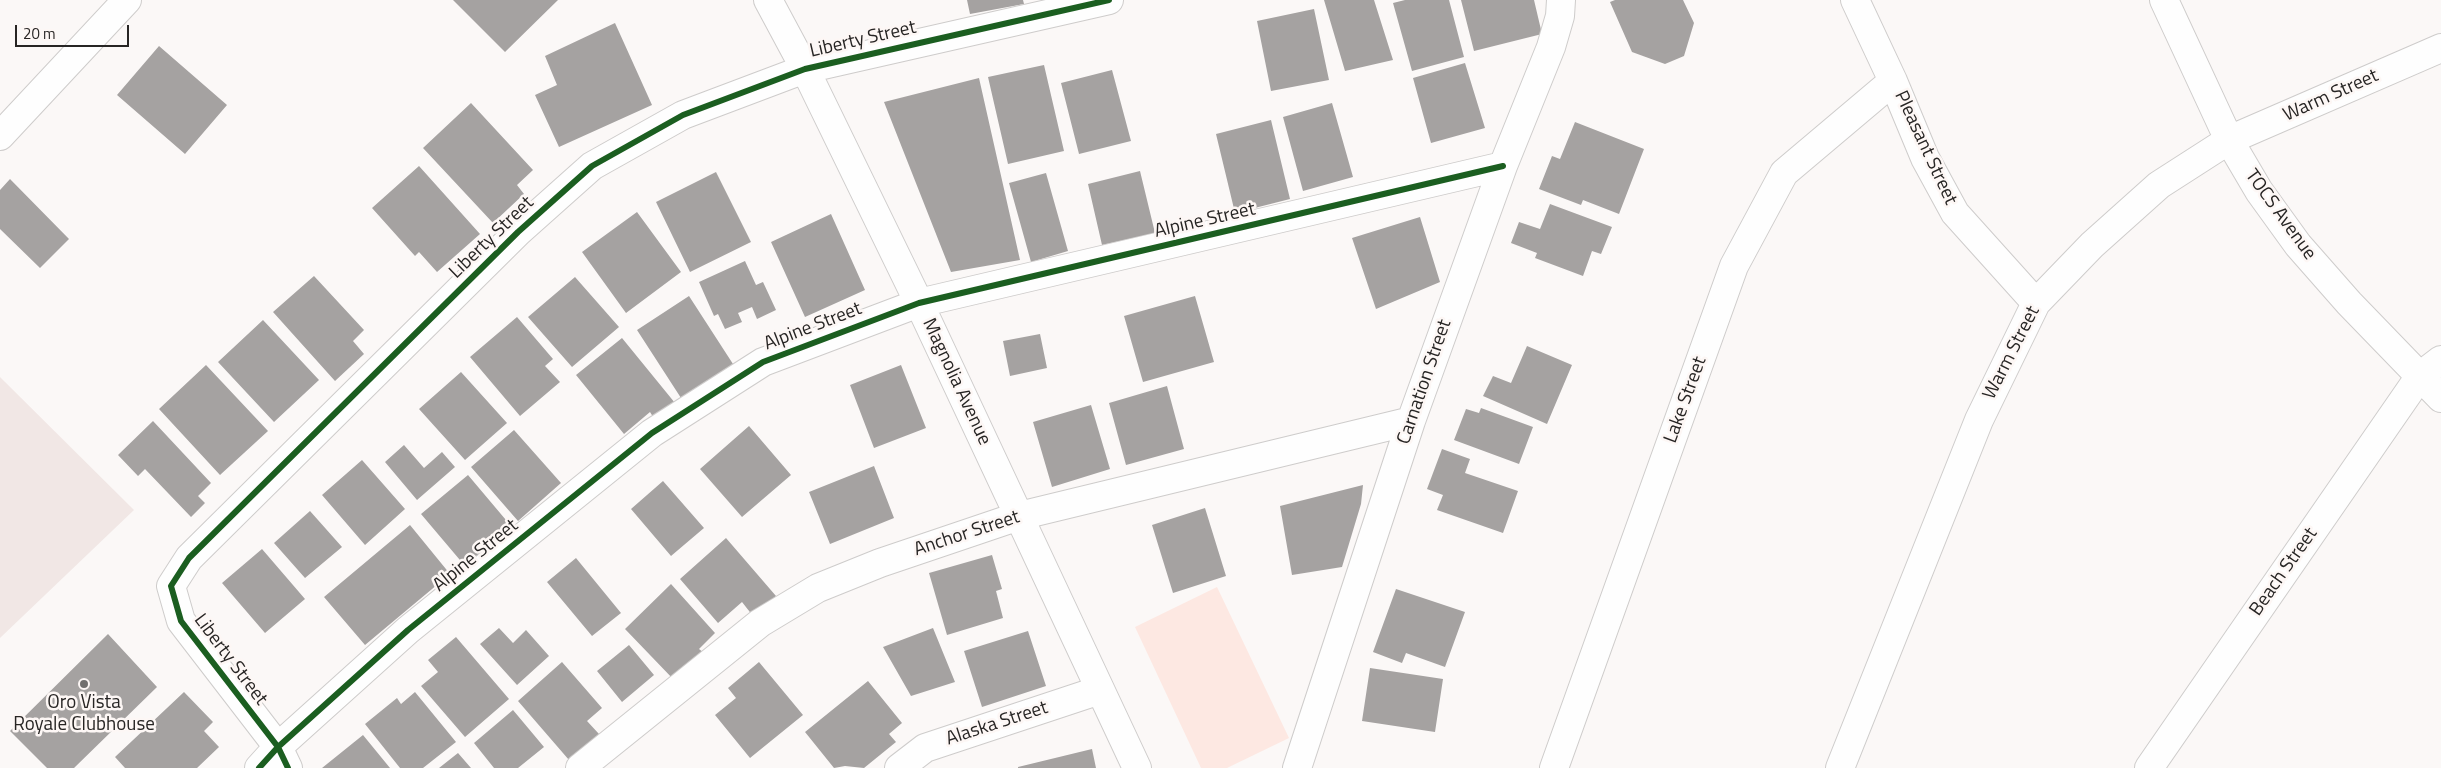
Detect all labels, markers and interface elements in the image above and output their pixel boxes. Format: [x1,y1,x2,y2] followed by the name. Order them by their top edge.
[18,15,131,47] scale bar
[808,17,918,63] street label: Liberty Street
[23,22,56,45] text: 20 m
[2280,65,2382,127] street label: Warm Street
[1889,87,1961,209] street label: Pleasant Street
[2240,165,2320,265] street label: TOCS Avenue
[445,192,539,284] street label: Liberty Street
[1152,198,1258,244] street label: Alpine Street
[761,298,865,356] street label: Alpine Street
[1979,303,2045,403] street label: Warm Street
[917,315,995,449] street label: Magnolia Avenue
[1393,317,1457,447] street label: Carnation Street
[1660,354,1712,446] street label: Lake Street
[911,506,1023,562] street label: Anchor Street
[429,515,523,597] street label: Alpine Street
[2245,523,2323,621] street label: Beach Street
[188,610,272,710] street label: Liberty Street
[78,678,90,690] marker: Oro Vista Royale Clubhouse
[13,692,155,736] place label: Oro Vista Royale Clubhouse
[943,697,1051,751] street label: Alaska Street

